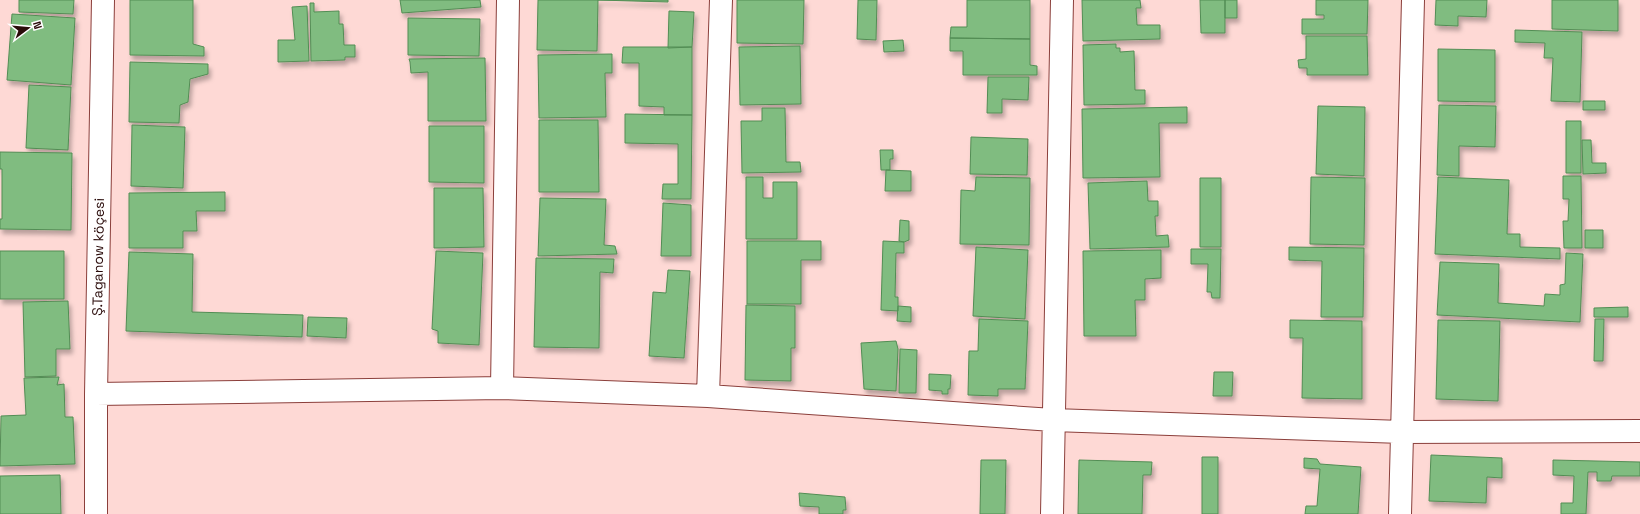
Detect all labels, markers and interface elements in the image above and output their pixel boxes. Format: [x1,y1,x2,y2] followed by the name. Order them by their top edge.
[8,8,48,48] north arrow
[30,20,45,31] text: N
[88,198,108,316] street label: Ş.Taganow köçesi

